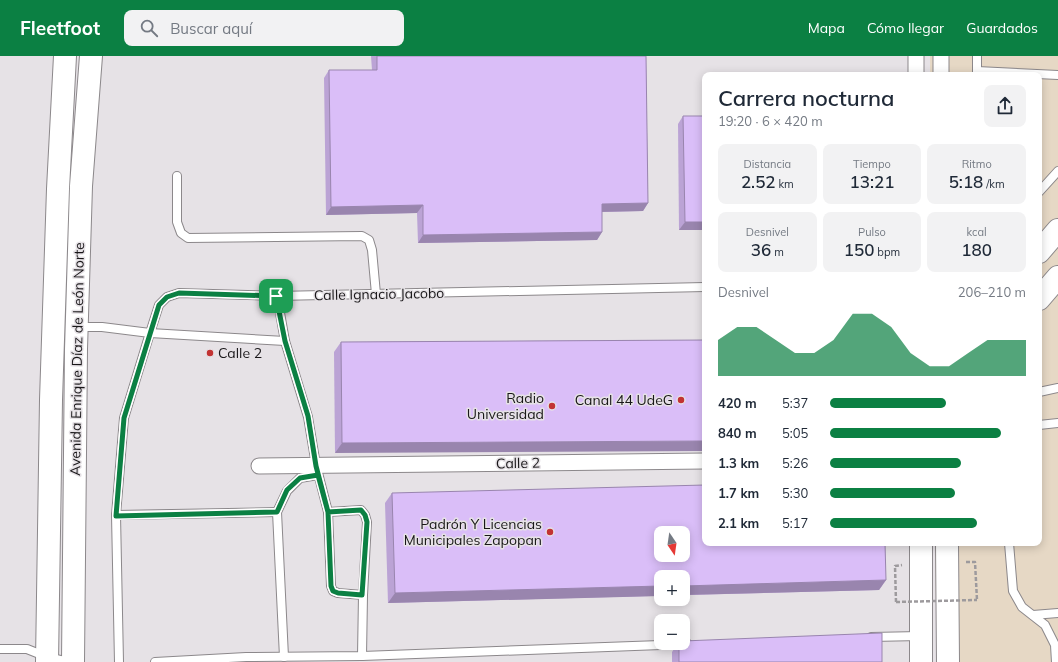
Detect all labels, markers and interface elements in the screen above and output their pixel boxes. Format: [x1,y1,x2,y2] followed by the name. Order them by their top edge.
[124,10,404,46] search box
[20,16,100,40] text: Fleetfoot
[138,17,160,39] icon: search
[170,19,252,38] text: Buscar aquí
[808,19,845,37] text: Mapa
[867,19,944,37] text: Cómo llegar
[966,19,1038,37] text: Guardados
[718,84,894,112] text: Carrera nocturna
[984,85,1026,127] button: share
[718,113,823,129] text: 19:20 · 6 × 420 m
[743,157,791,171] text: Distancia
[853,157,891,171] text: Tiempo
[962,157,992,171] text: Ritmo
[741,171,776,192] text: 2.52
[850,171,894,192] text: 13:21
[949,171,983,192] text: 5:18
[776,177,794,191] text: km
[983,177,1005,191] text: /km
[746,225,789,239] text: Desnivel
[858,225,886,239] text: Pulso
[967,225,987,239] text: kcal
[751,239,771,260] text: 36
[844,239,874,260] text: 150
[961,239,992,260] text: 180
[66,242,88,476] street label: Avenida Enrique Díaz de León Norte
[771,245,784,259] text: m
[874,245,900,259] text: bpm
[259,279,293,313] pin
[314,284,444,304] street label: Calle Ignacio Jacobo
[718,284,769,300] text: Desnivel
[958,284,1026,300] text: 206–210 m
[265,285,287,307] icon: arrive
[218,344,262,362] place label: Calle 2
[205,348,215,358] marker: Calle 2
[467,389,544,423] place label: Radio Universidad
[575,391,673,409] place label: Canal 44 UdeG
[676,395,686,405] marker: Canal 44 UdeG
[718,395,757,411] text: 420 m
[782,395,808,411] text: 5:37
[547,401,557,411] marker: Radio Universidad
[718,425,757,441] text: 840 m
[782,425,808,441] text: 5:05
[496,454,540,472] street label: Calle 2
[718,455,759,471] text: 1.3 km
[782,455,808,471] text: 5:26
[718,485,759,501] text: 1.7 km
[782,485,808,501] text: 5:30
[404,515,542,549] place label: Padrón Y Licencias Municipales Zapopan
[718,515,759,531] text: 2.1 km
[782,515,808,531] text: 5:17
[654,526,690,562] north arrow
[654,526,690,650] map controls
[545,527,555,537] marker: Padrón Y Licencias Municipales Zapopan
[654,570,690,606] button: +
[654,614,690,650] button: −

